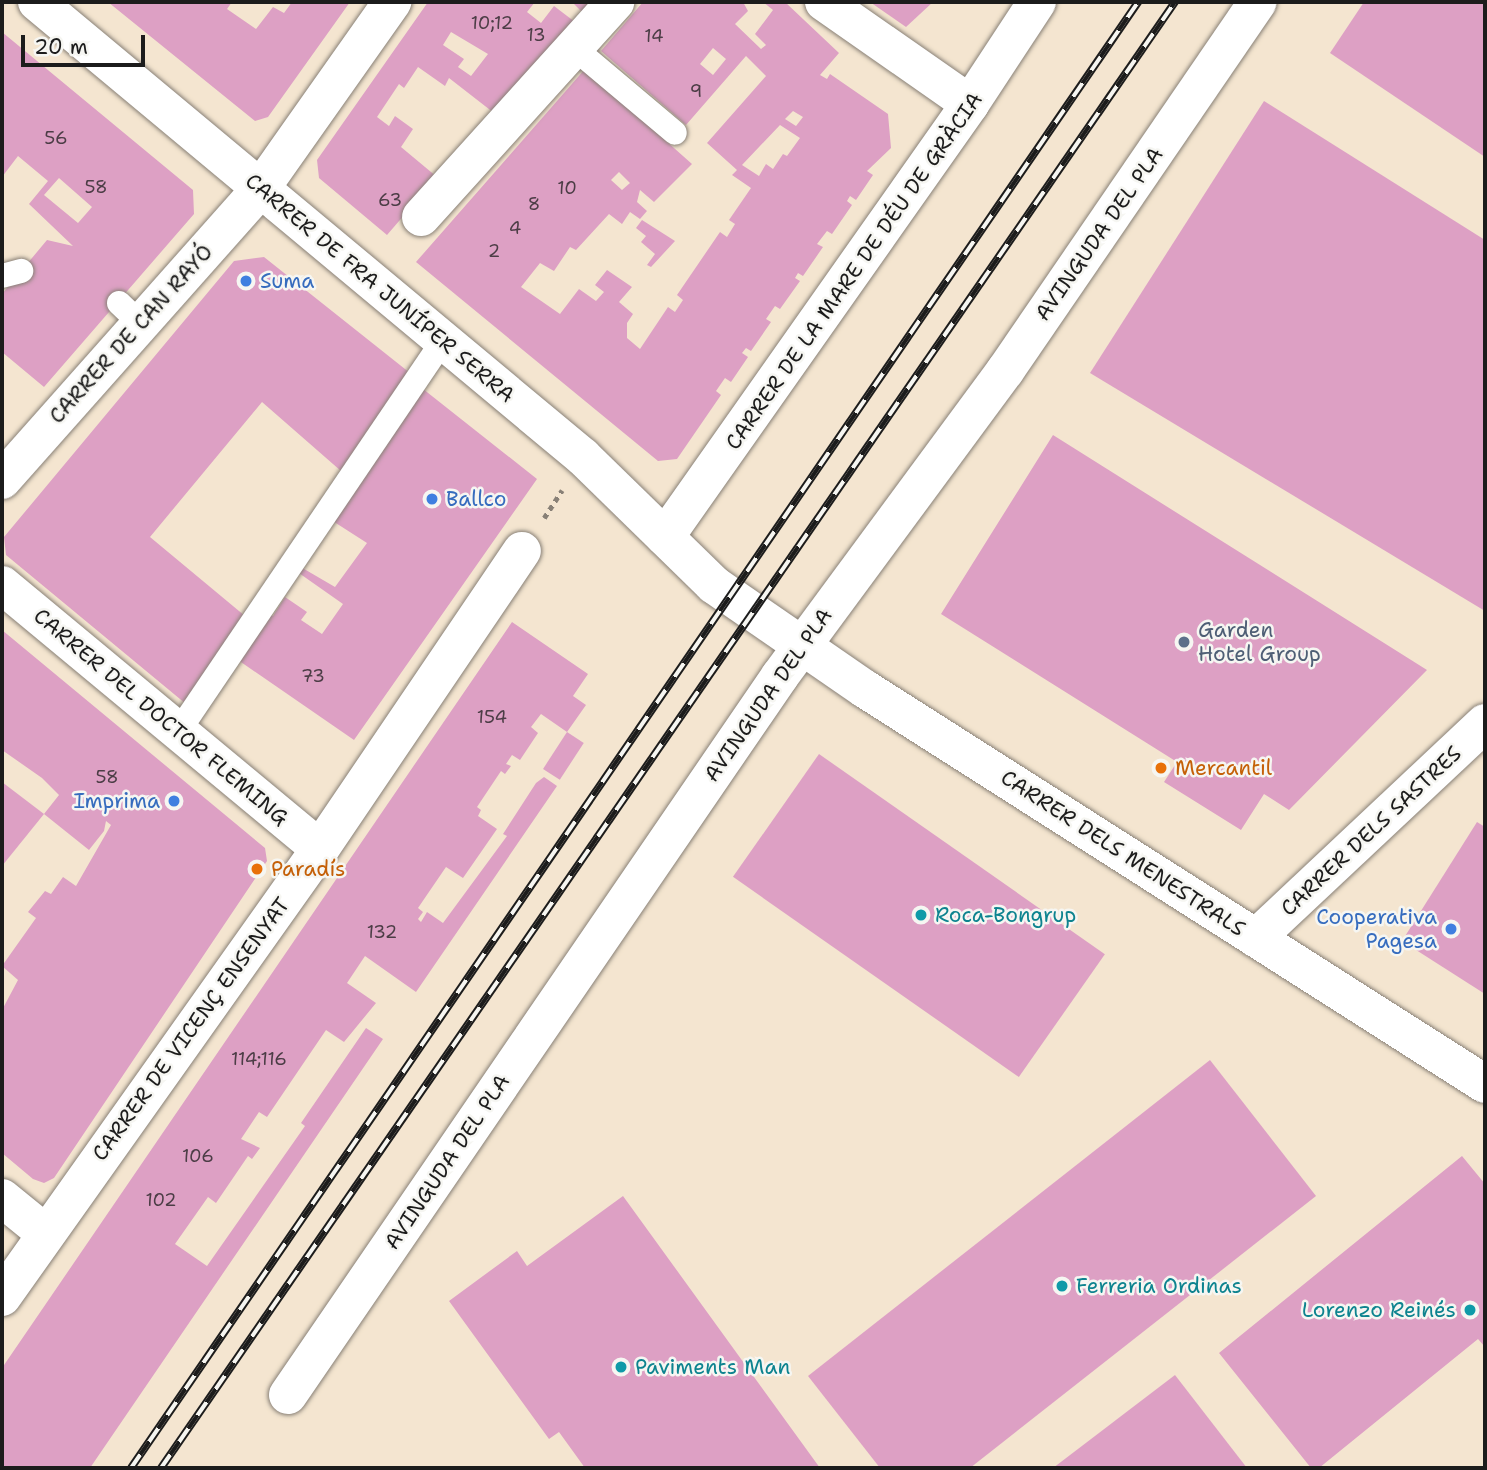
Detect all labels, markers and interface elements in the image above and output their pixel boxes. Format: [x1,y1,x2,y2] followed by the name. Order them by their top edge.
[471,12,513,34] house number: 10;12
[24,21,149,65] scale bar
[526,24,546,46] house number: 13
[644,25,664,47] house number: 14
[34,33,88,61] text: 20 m
[690,80,702,102] house number: 9
[720,88,988,454] street label: CARRER DE LA MARE DE DÉU DE GRÀCIA
[44,127,68,149] house number: 56
[1030,143,1168,325] street label: AVINGUDA DEL PLA
[240,168,520,408] street label: CARRER DE FRA JUNÍPER SERRA
[84,176,108,198] house number: 58
[557,177,577,199] house number: 10
[378,189,402,211] house number: 63
[528,193,540,215] house number: 8
[509,217,521,239] house number: 4
[44,239,218,429] street label: CARRER DE CAN RAYÓ
[488,240,500,262] house number: 2
[260,268,314,294] place label: Suma
[238,273,254,289] marker: Suma
[446,486,506,512] place label: Ballco
[424,491,440,507] marker: Ballco
[29,603,293,831] street label: CARRER DEL DOCTOR FLEMING
[699,604,837,786] street label: AVINGUDA DEL PLA
[1198,617,1321,667] place label: Garden Hotel Group
[1176,634,1192,650] marker: Garden Hotel Group
[301,665,325,687] house number: 73
[477,706,507,728] house number: 154
[1276,741,1466,921] street label: CARRER DELS SASTRES
[1175,755,1272,781] place label: Mercantil
[1153,760,1169,776] marker: Mercantil
[996,765,1250,941] street label: CARRER DELS MENESTRALS
[95,766,119,788] house number: 58
[73,788,160,814] place label: Imprima
[166,793,182,809] marker: Imprima
[271,856,345,882] place label: Paradís
[249,861,265,877] marker: Paradís
[87,893,295,1165] street label: CARRER DE VICENÇ ENSENYAT
[935,902,1076,928] place label: Roca-Bongrup
[1316,904,1437,954] place label: Cooperativa Pagesa
[913,907,929,923] marker: Roca-Bongrup
[367,921,397,943] house number: 132
[1443,921,1459,937] marker: Cooperativa Pagesa
[231,1048,287,1070] house number: 114;116
[379,1070,515,1254] street label: AVINGUDA DEL PLA
[182,1145,214,1167] house number: 106
[145,1189,177,1211] house number: 102
[1076,1273,1242,1299] place label: Ferreria Ordinas
[1054,1278,1070,1294] marker: Ferreria Ordinas
[1302,1297,1456,1323] place label: Lorenzo Reinés
[1462,1302,1478,1318] marker: Lorenzo Reinés
[635,1354,790,1380] place label: Paviments Man
[613,1359,629,1375] marker: Paviments Man

